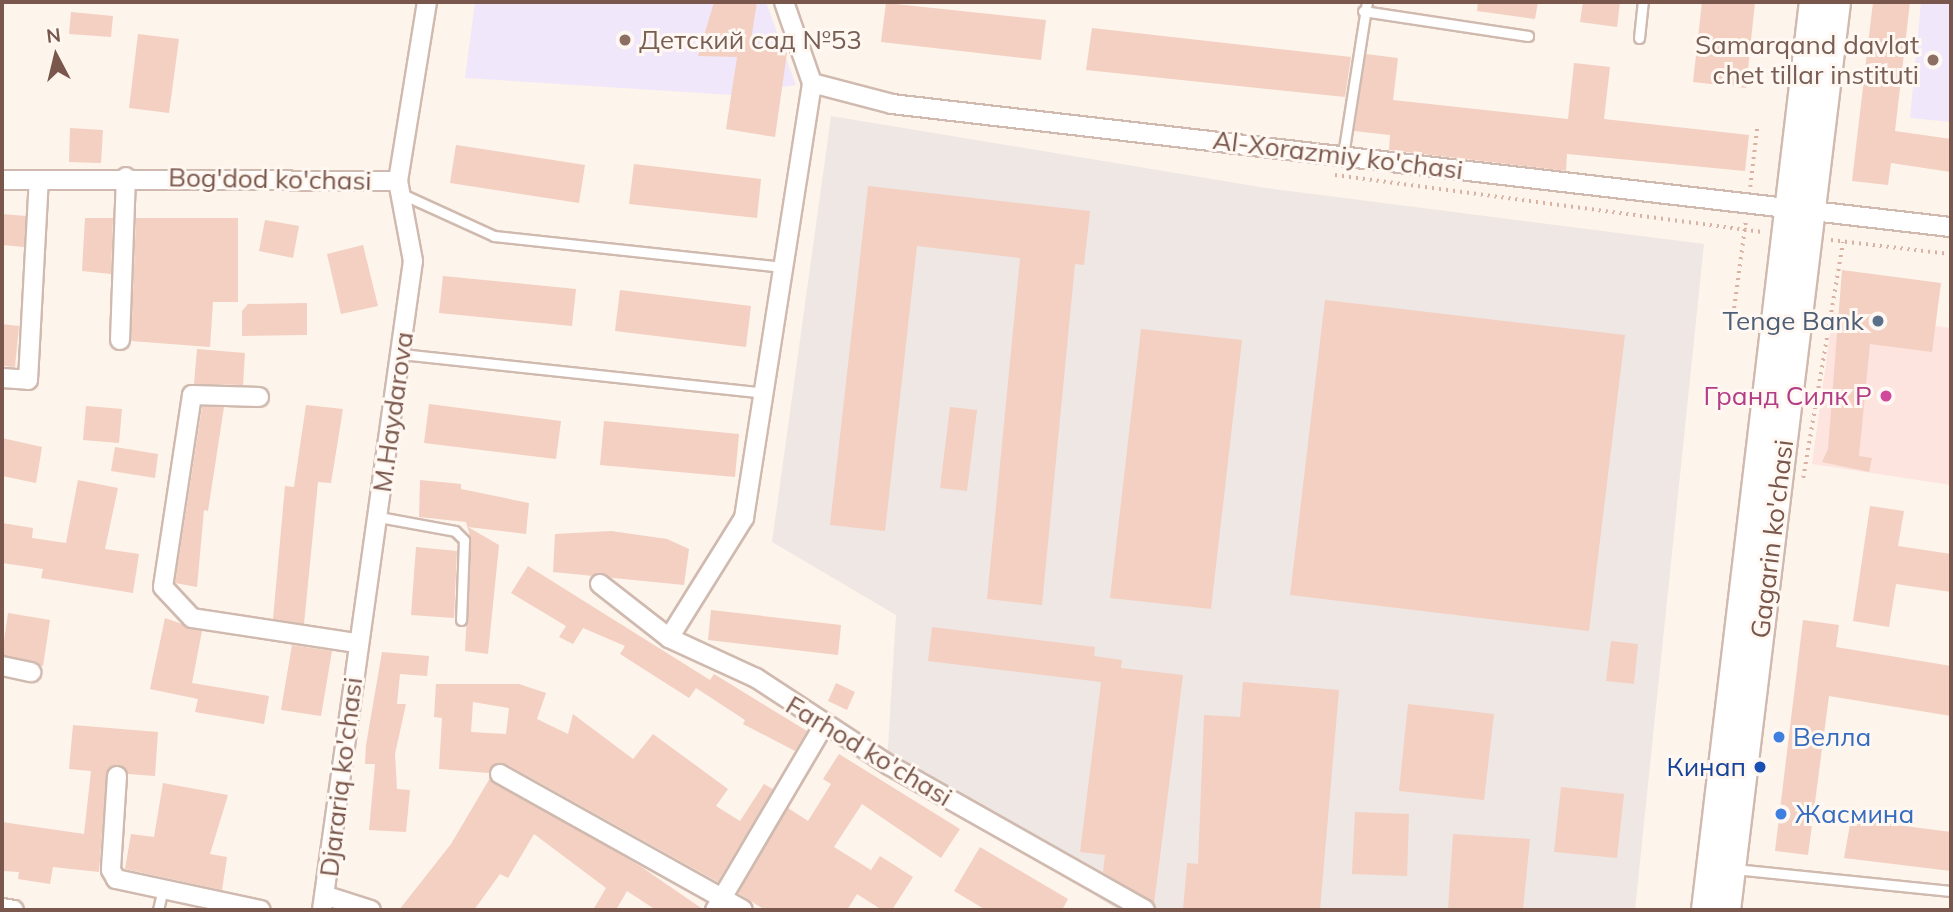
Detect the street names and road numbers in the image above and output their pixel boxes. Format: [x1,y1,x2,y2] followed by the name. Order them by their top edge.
[1211,124,1465,186] street label: Al-Xorazmiy ko'chasi
[168,162,372,196] street label: Bog'dod ko'chasi
[366,330,420,494] street label: M.Haydarova
[1744,438,1800,640] street label: Gagarin ko'chasi
[313,676,369,878] street label: Djarariq ko'chasi
[780,689,958,813] street label: Farhod ko'chasi

